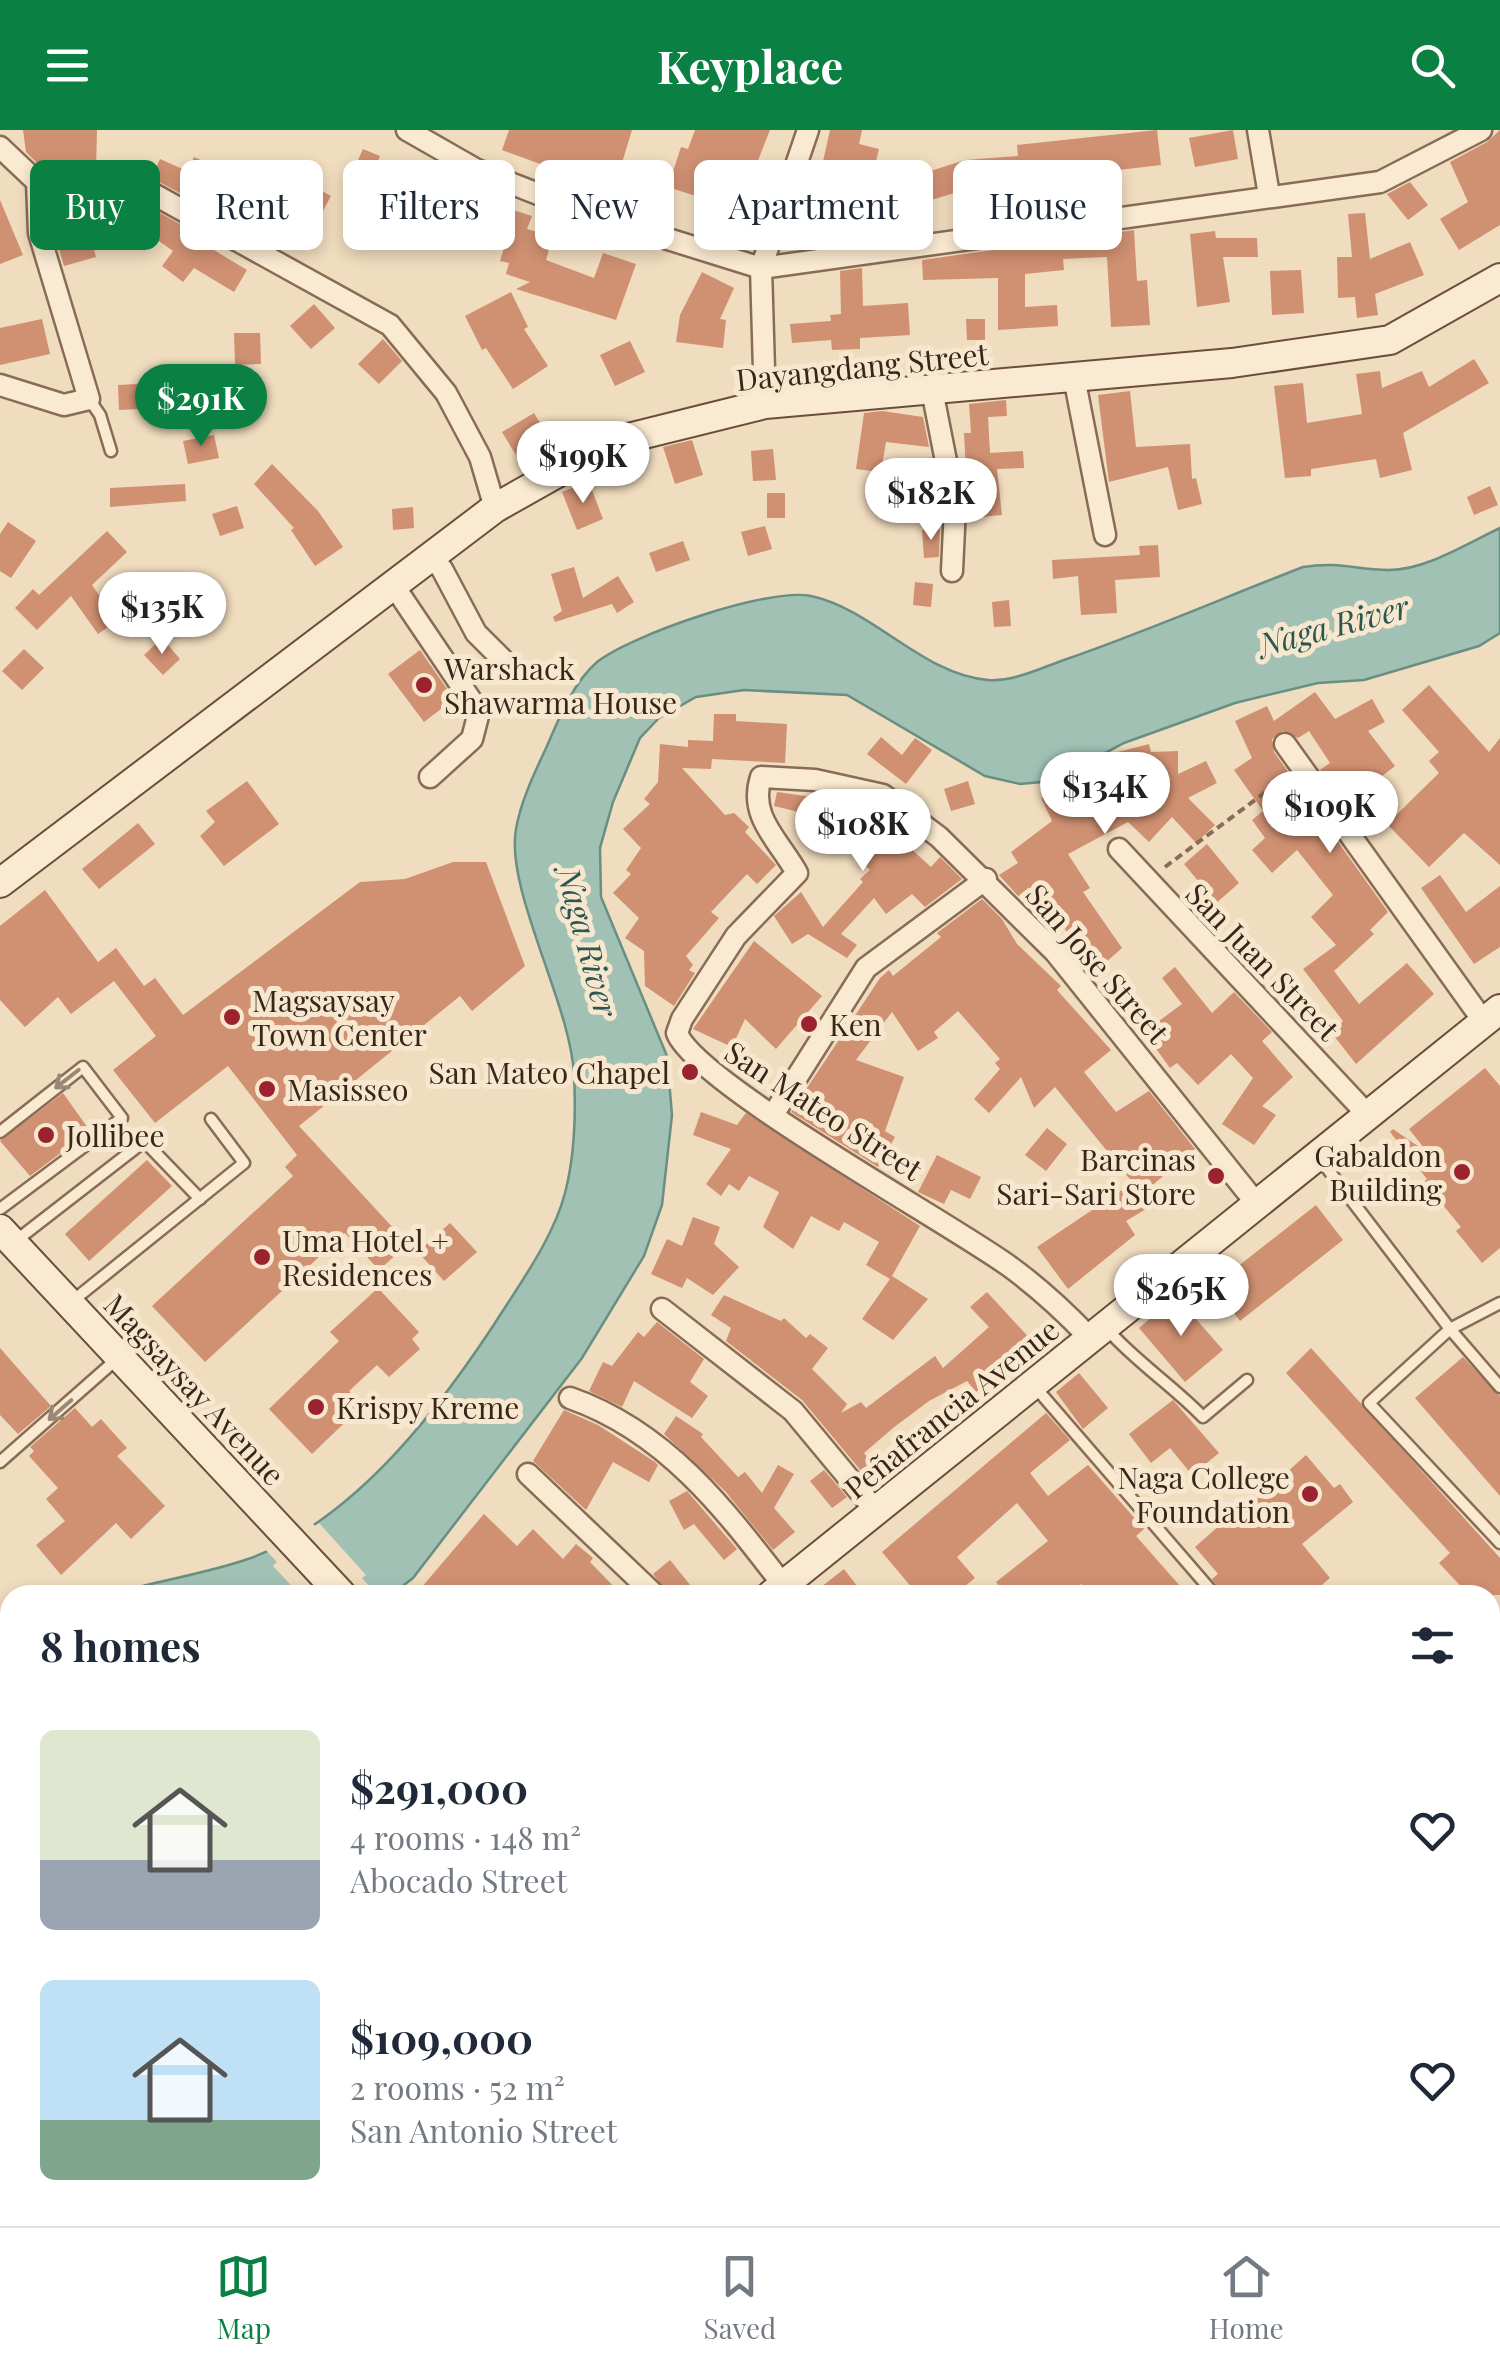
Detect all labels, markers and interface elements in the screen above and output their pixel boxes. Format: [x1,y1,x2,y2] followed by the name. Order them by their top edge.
[657,35,843,95] text: Keyplace
[40,38,95,93] icon: menu
[1405,38,1460,93] icon: search
[30,160,160,250] chip: Buy
[180,160,323,250] chip: Rent
[343,160,515,250] chip: Filters
[535,160,674,250] chip: New
[694,160,933,250] chip: Apartment
[953,160,1122,250] chip: House
[734,333,990,399] street label: Dayangdang Street
[131,364,271,449] pin: $291K
[157,375,245,418] text: $291K
[513,421,653,506] pin: $199K
[539,432,627,475] text: $199K
[861,458,1001,543] pin: $182K
[887,469,975,512] text: $182K
[92,572,232,657] pin: $135K
[120,583,204,626] text: $135K
[1250,583,1414,665] water label: Naga River
[443,648,677,722] place label: Warshack Shawarma House
[413,674,435,696] marker: Warshack Shawarma House
[1035,752,1175,837] pin: $134K
[1062,763,1148,806] text: $134K
[1260,771,1400,856] pin: $109K
[1284,782,1376,825] text: $109K
[793,789,933,874] pin: $108K
[817,800,909,843] text: $108K
[548,858,630,1022] water label: Naga River
[1178,874,1349,1049] street label: San Juan Street
[1018,875,1179,1051] street label: San Jose Street
[252,980,427,1054] place label: Magsaysay Town Center
[829,1004,882,1044] place label: Ken
[221,1006,243,1028] marker: Magsaysay Town Center
[798,1013,820,1035] marker: Ken
[718,1031,931,1189] street label: San Mateo Street
[428,1052,670,1092] place label: San Mateo Chapel
[679,1061,701,1083] marker: San Mateo Chapel
[54,1068,81,1089] one-way arrow
[287,1069,409,1109] place label: Masisseo
[256,1078,278,1100] marker: Masisseo
[65,1115,165,1155] place label: Jollibee
[35,1124,57,1146] marker: Jollibee
[1314,1135,1442,1209] place label: Gabaldon Building
[996,1139,1196,1213] place label: Barcinas Sari-Sari Store
[1451,1161,1473,1183] marker: Gabaldon Building
[1205,1165,1227,1187] marker: Barcinas Sari-Sari Store
[282,1220,449,1294] place label: Uma Hotel + Residences
[251,1246,273,1268] marker: Uma Hotel + Residences
[1111,1254,1251,1339] pin: $265K
[1136,1265,1226,1308] text: $265K
[96,1285,294,1493] street label: Magsaysay Avenue
[836,1309,1066,1507] street label: Peñafrancia Avenue
[336,1387,520,1427] place label: Krispy Kreme
[305,1396,327,1418] marker: Krispy Kreme
[47,1398,73,1420] one-way arrow
[1117,1457,1290,1531] place label: Naga College Foundation
[1299,1483,1321,1505] marker: Naga College Foundation
[40,1617,201,1673] text: 8 homes
[1405,1618,1460,1673] icon: filters
[350,1759,528,1815] text: $291,000
[120,1770,240,1890] icon: home
[1405,1803,1460,1858] icon: heart
[350,1815,581,1858] text: 4 rooms · 148 m²
[350,1858,567,1901] text: Abocado Street
[350,2009,533,2065] text: $109,000
[120,2020,240,2140] icon: home
[1405,2053,1460,2108] icon: heart
[350,2065,565,2108] text: 2 rooms · 52 m²
[350,2108,617,2151] text: San Antonio Street
[216,2249,271,2346] tab: Map
[704,2249,776,2346] tab: Saved
[1209,2249,1284,2346] tab: Home

